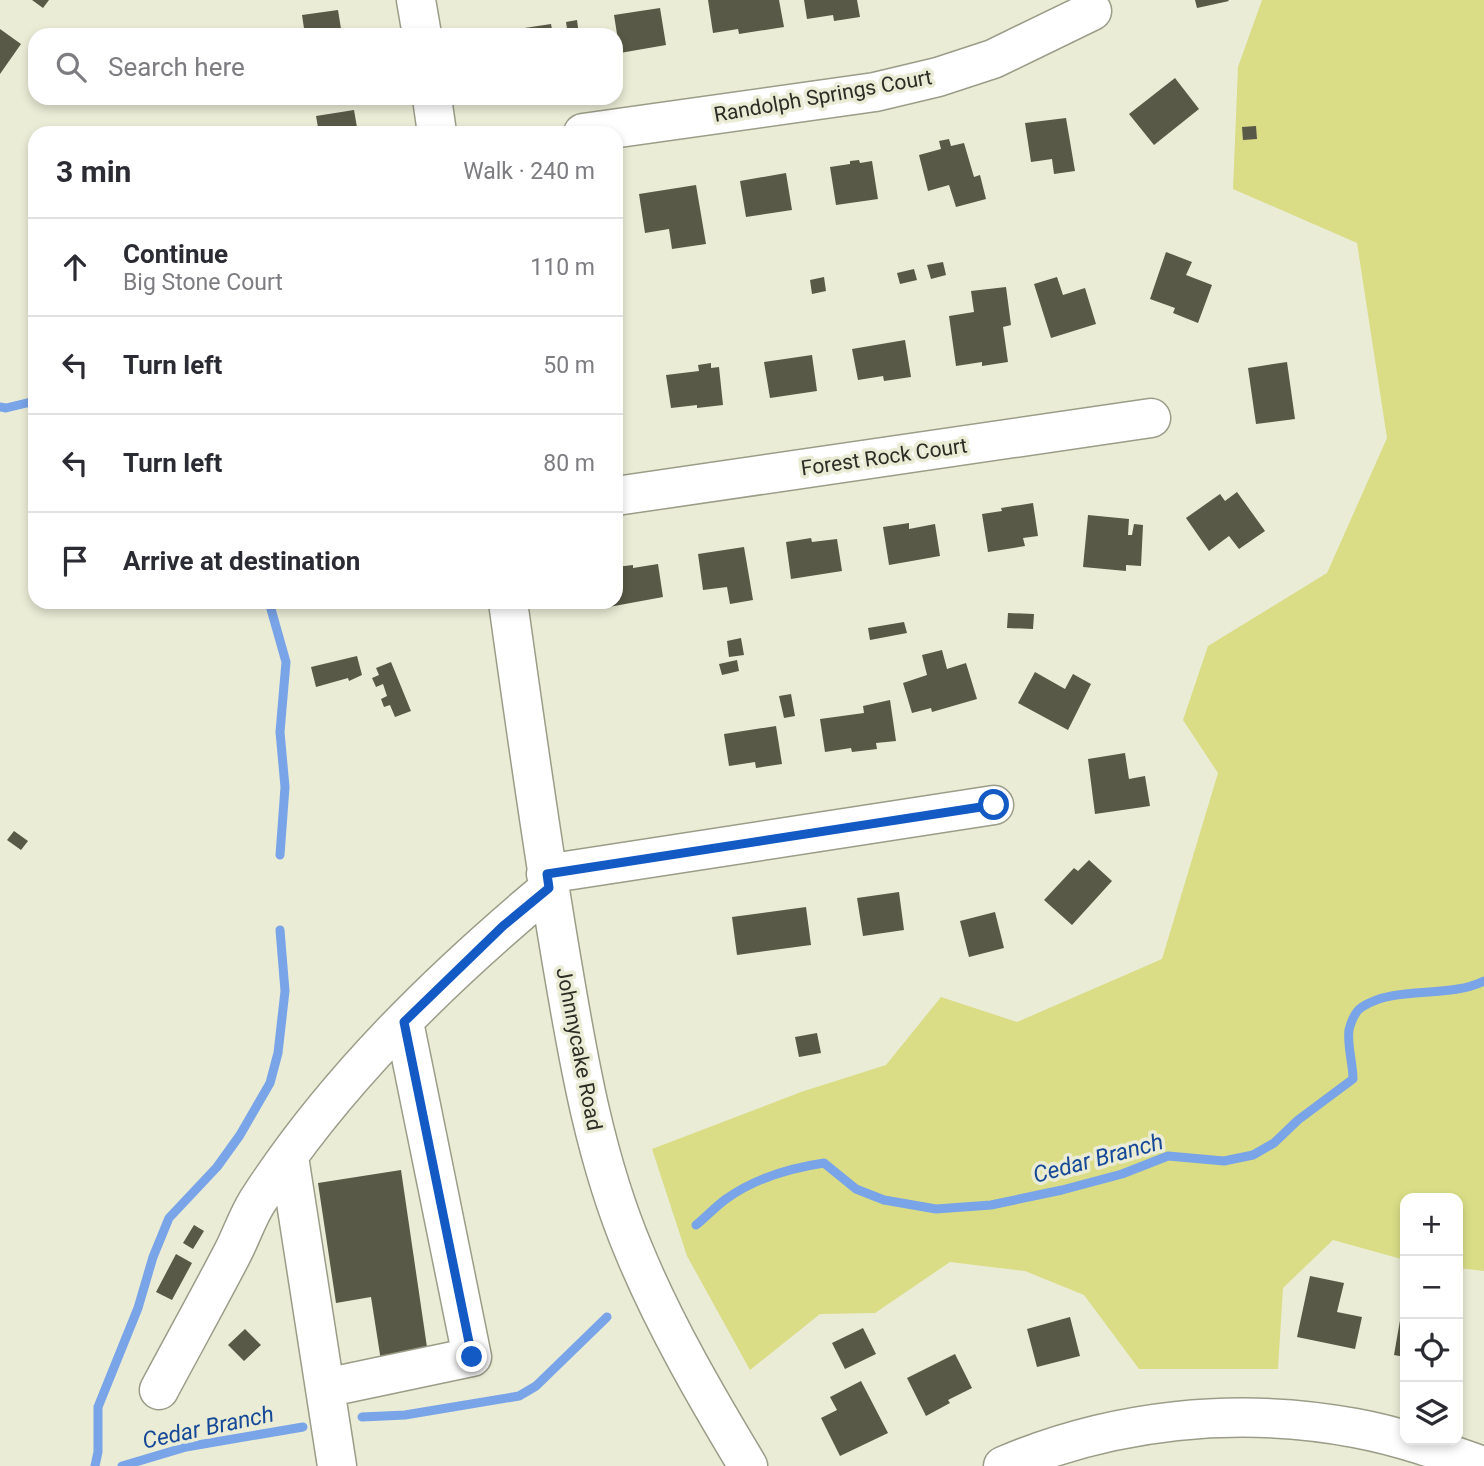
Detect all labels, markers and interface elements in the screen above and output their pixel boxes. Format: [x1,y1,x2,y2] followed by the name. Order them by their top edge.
[28,28,623,105] search box
[52,48,90,86] icon: search
[108,52,245,82] text: Search here
[712,65,934,127] street label: Randolph Springs Court
[56,154,131,189] text: 3 min
[463,158,595,185] text: Walk · 240 m
[123,239,228,269] text: Continue
[56,248,94,286] icon: ahead
[530,254,595,281] text: 110 m
[123,269,283,296] text: Big Stone Court
[56,346,94,384] icon: left
[123,350,222,380] text: Turn left
[543,352,595,379] text: 50 m
[799,433,969,481] street label: Forest Rock Court
[56,444,94,482] icon: left
[123,448,222,478] text: Turn left
[543,450,595,477] text: 80 m
[56,542,94,580] icon: arrive
[123,546,360,576] text: Arrive at destination
[978,789,1009,820] route start
[551,965,607,1133] street label: Johnnycake Road
[1030,1128,1166,1189] water label: Cedar Branch
[1400,1193,1463,1445] map controls
[1400,1193,1463,1256] button: +
[1400,1256,1463,1319] button: −
[1400,1319,1463,1382] button: locate
[456,1341,487,1372] route end
[1400,1382,1463,1445] button: layers
[140,1400,276,1455] water label: Cedar Branch

